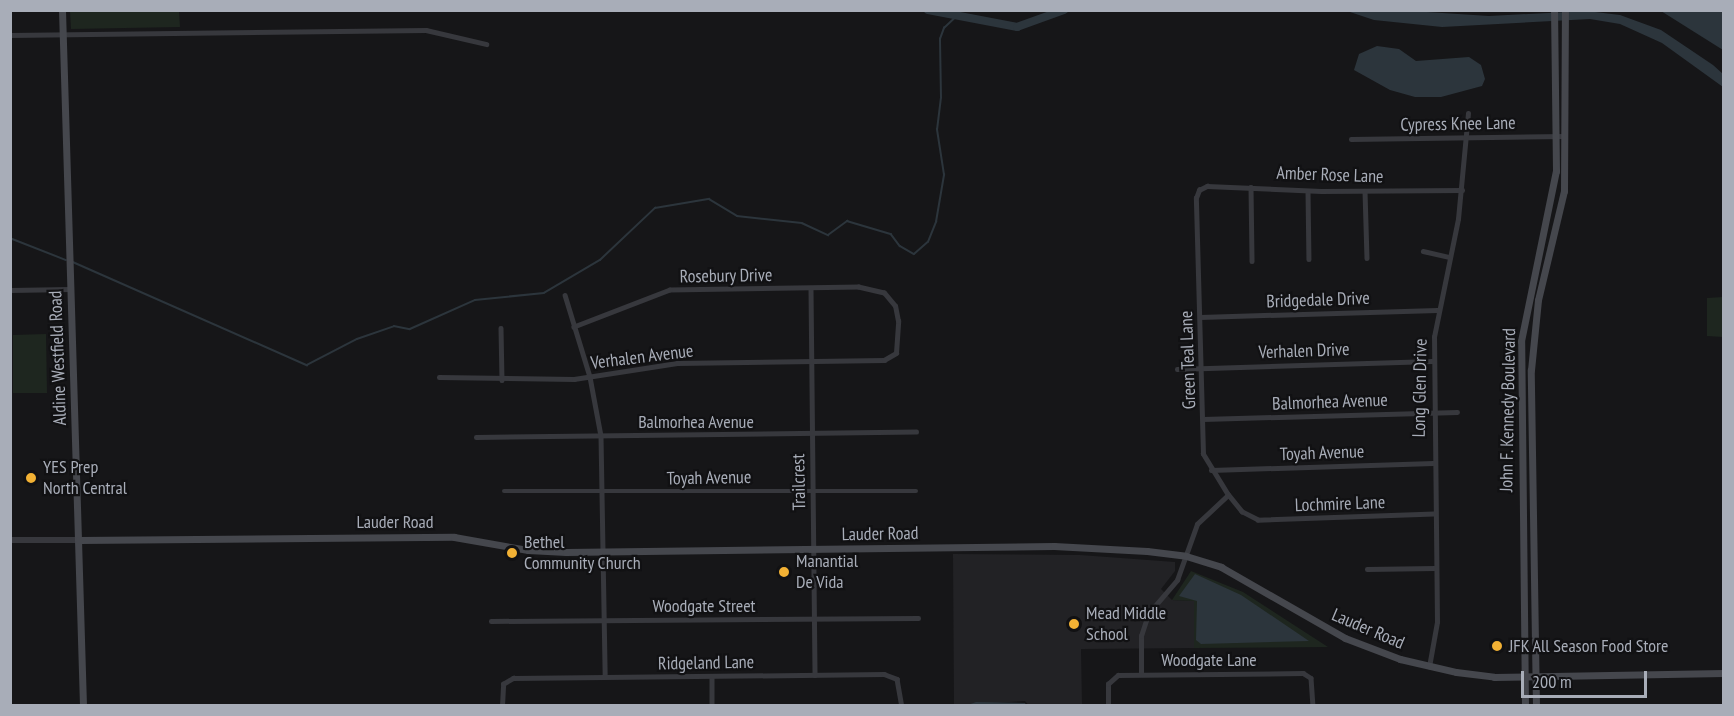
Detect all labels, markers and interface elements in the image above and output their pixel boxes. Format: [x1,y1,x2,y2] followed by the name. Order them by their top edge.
[1400,112,1516,136] street label: Cypress Knee Lane
[1276,162,1384,188] street label: Amber Rose Lane
[679,264,773,288] street label: Rosebury Drive
[1266,287,1370,313] street label: Bridgedale Drive
[45,290,71,426] street label: Aldine Westfield Road
[1175,310,1201,410] street label: Green Teal Lane
[1496,327,1520,493] street label: John F. Kennedy Boulevard
[1408,338,1432,438] street label: Long Glen Drive
[1258,339,1350,363] street label: Verhalen Drive
[589,340,695,374] street label: Verhalen Avenue
[1272,389,1388,415] street label: Balmorhea Avenue
[638,411,754,433] street label: Balmorhea Avenue
[1279,441,1365,465] street label: Toyah Avenue
[788,454,810,510] street label: Trailcrest
[43,457,127,500] place label: YES Prep North Central
[666,466,752,490] street label: Toyah Avenue
[24,471,38,485] marker: YES Prep North Central
[1294,492,1386,516] street label: Lochmire Lane
[357,511,433,533] street label: Lauder Road
[841,523,919,545] street label: Lauder Road
[524,532,641,574] place label: Bethel Community Church
[505,546,519,560] marker: Bethel Community Church
[796,551,858,594] place label: Manantial De Vida
[777,565,791,579] marker: Manantial De Vida
[652,595,756,617] street label: Woodgate Street
[1086,603,1166,646] place label: Mead Middle School
[1328,604,1408,654] street label: Lauder Road
[1067,617,1081,631] marker: Mead Middle School
[1509,635,1669,657] place label: JFK All Season Food Store
[1490,639,1504,653] marker: JFK All Season Food Store
[1161,649,1257,671] street label: Woodgate Lane
[658,651,754,675] street label: Ridgeland Lane
[1524,659,1650,697] scale bar
[1532,670,1572,693] text: 200 m

